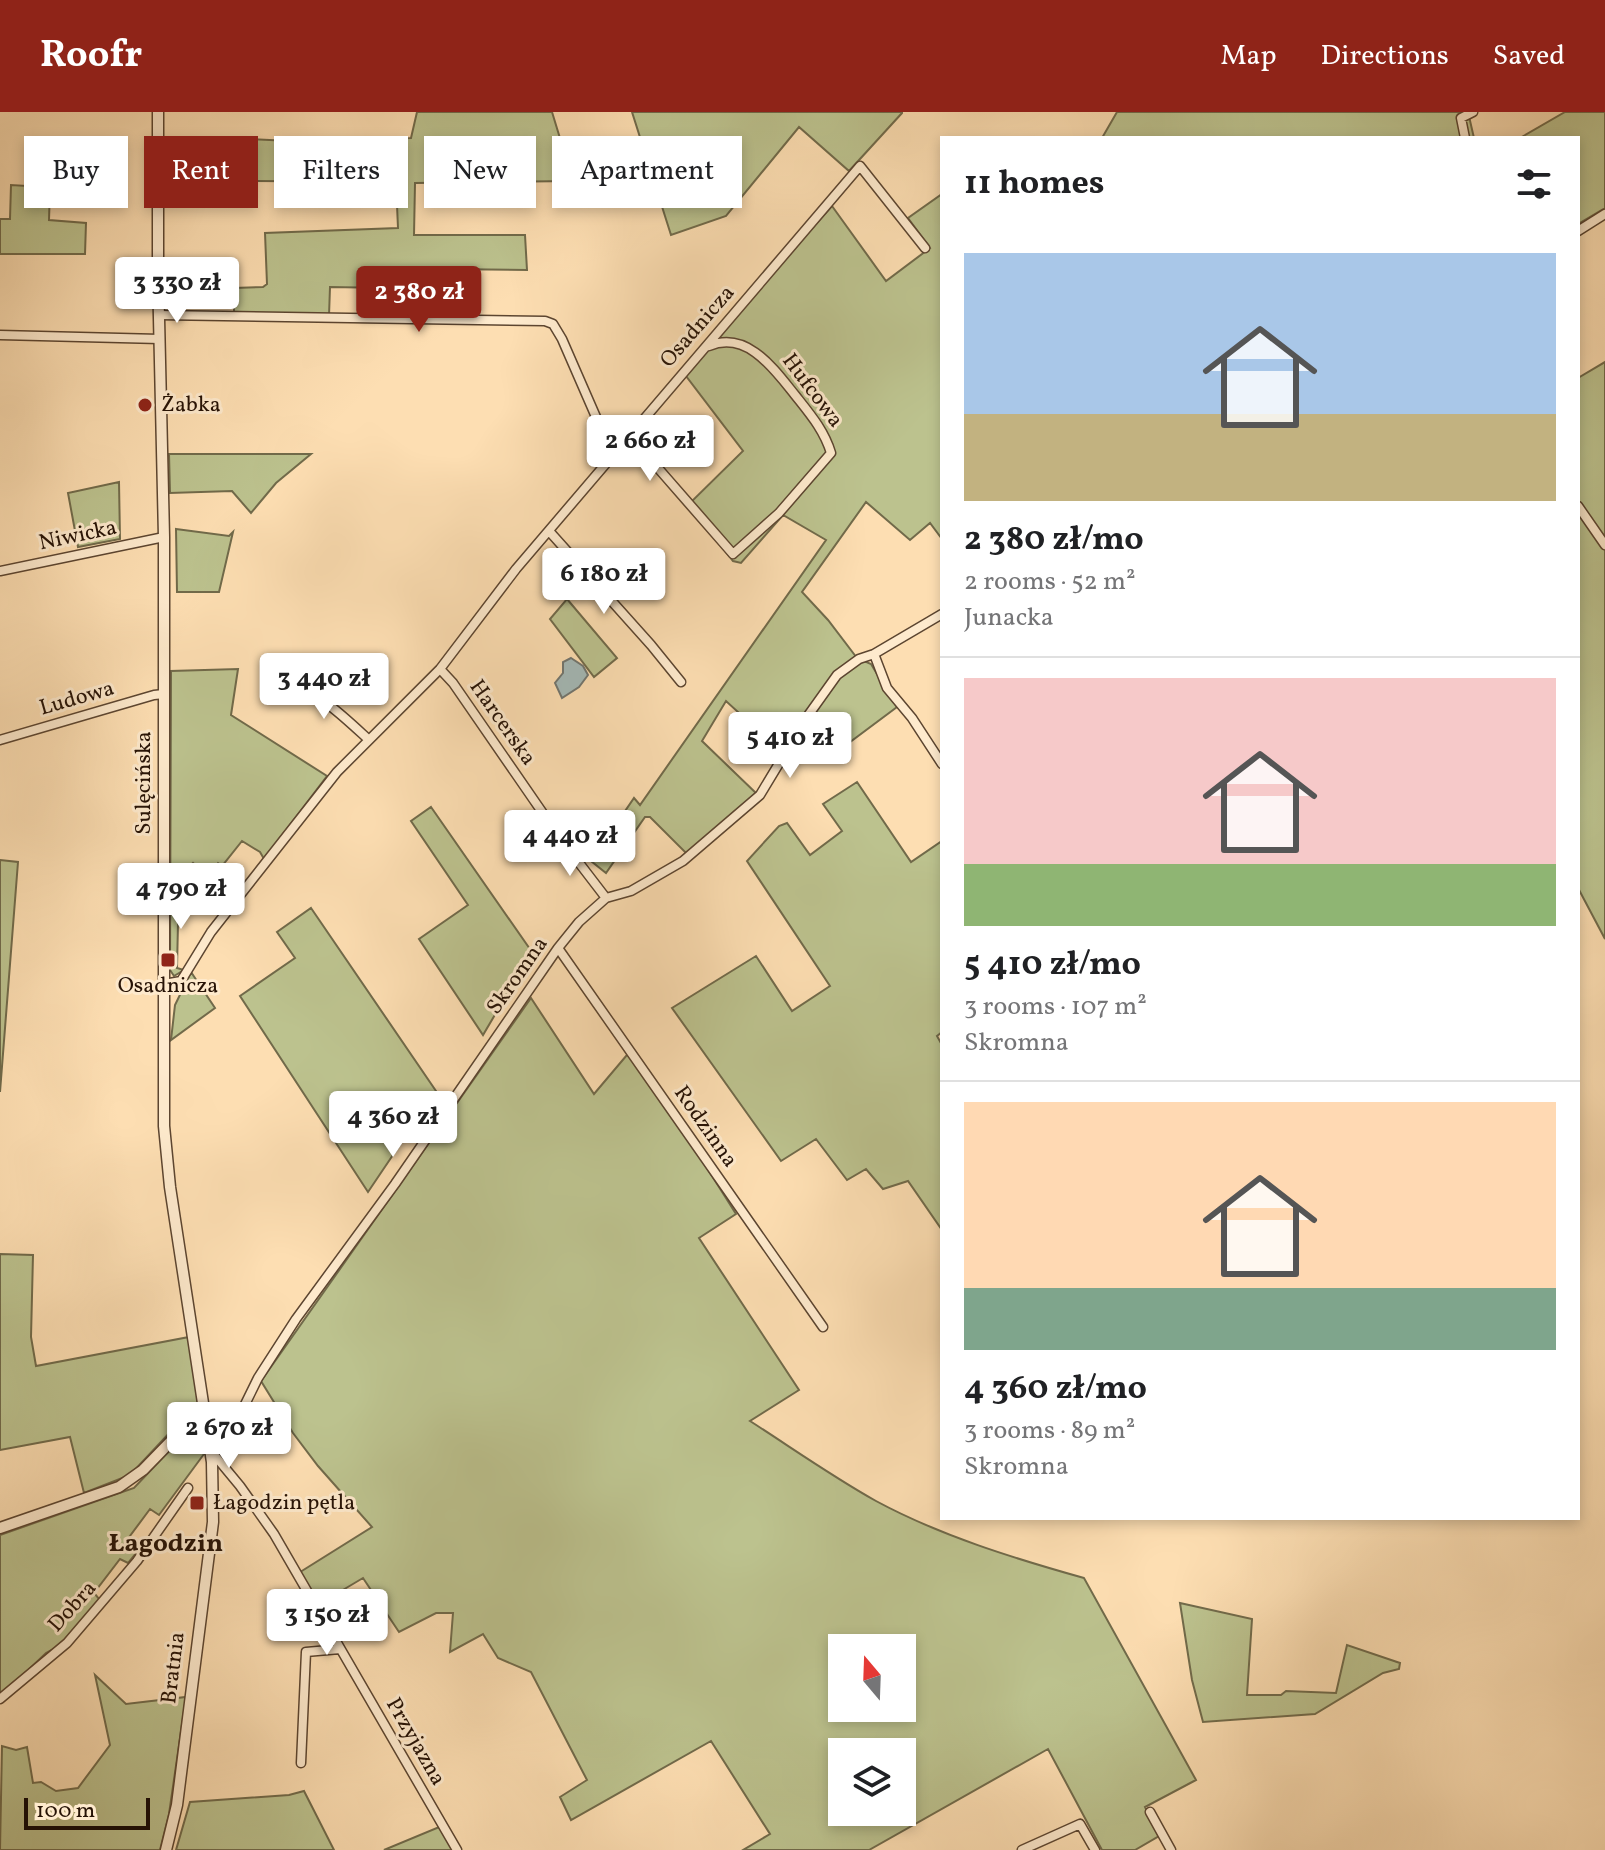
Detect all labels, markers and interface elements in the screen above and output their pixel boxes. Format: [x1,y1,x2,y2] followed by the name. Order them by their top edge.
[40,30,142,83] text: Roofr
[1221,37,1277,76] text: Map
[1321,37,1449,76] text: Directions
[1493,37,1565,76] text: Saved
[24,136,128,208] chip: Buy
[144,136,258,208] chip: Rent
[274,136,408,208] chip: Filters
[424,136,536,208] chip: New
[552,136,742,208] chip: Apartment
[964,161,1104,208] text: 11 homes
[1512,162,1556,206] icon: filters
[94,257,260,325] pin: 3 330 zł
[133,265,221,301] text: 3 330 zł
[336,266,502,334] pin: 2 380 zł
[374,274,464,310] text: 2 380 zł
[653,279,743,375] street label: Osadnicza
[1188,305,1332,449] icon: home
[774,347,850,435] street label: Hufcowa
[161,390,221,421] place label: Żabka
[136,396,154,414] marker: Żabka
[567,415,733,483] pin: 2 660 zł
[605,423,695,459] text: 2 660 zł
[36,513,120,559] street label: Niwicka
[964,517,1144,564] text: 2 380 zł/mo
[521,548,687,616] pin: 6 180 zł
[560,556,648,592] text: 6 180 zł
[964,564,1136,600] text: 2 rooms · 52 m²
[964,600,1054,636] text: Junacka
[241,653,407,721] pin: 3 440 zł
[278,661,370,697] text: 3 440 zł
[36,674,118,724] street label: Ludowa
[461,674,543,772] street label: Harcerska
[707,712,873,780] pin: 5 410 zł
[746,720,834,756] text: 5 410 zł
[1188,730,1332,874] icon: home
[129,731,160,835] street label: Sulęcińska
[487,810,653,878] pin: 4 440 zł
[522,818,618,854] text: 4 440 zł
[98,863,264,931] pin: 4 790 zł
[136,871,226,907] text: 4 790 zł
[480,931,556,1021] street label: Skromna
[964,942,1141,989] text: 5 410 zł/mo
[159,951,177,969] marker: Osadnicza
[118,971,218,1002] place label: Osadnicza
[964,989,1147,1025] text: 3 rooms · 107 m²
[964,1025,1069,1061] text: Skromna
[665,1080,745,1174] street label: Rodzinna
[310,1091,476,1159] pin: 4 360 zł
[347,1099,439,1135] text: 4 360 zł
[1188,1154,1332,1298] icon: home
[964,1366,1147,1413] text: 4 360 zł/mo
[146,1402,312,1470] pin: 2 670 zł
[185,1410,273,1446] text: 2 670 zł
[964,1413,1135,1449] text: 3 rooms · 89 m²
[964,1449,1069,1485] text: Skromna
[213,1488,355,1519] place label: Łagodzin pętla
[188,1494,206,1512] marker: Łagodzin pętla
[109,1526,223,1562] district label: Łagodzin
[41,1574,105,1640] street label: Dobra
[244,1589,410,1657] pin: 3 150 zł
[285,1597,369,1633] text: 3 150 zł
[154,1630,194,1706] street label: Bratnia
[828,1634,916,1722] north arrow
[828,1634,916,1826] map controls
[377,1692,453,1792] street label: Przyjazna
[828,1738,916,1826] button: layers
[24,1794,150,1830] scale bar
[36,1796,95,1827] text: 100 m

